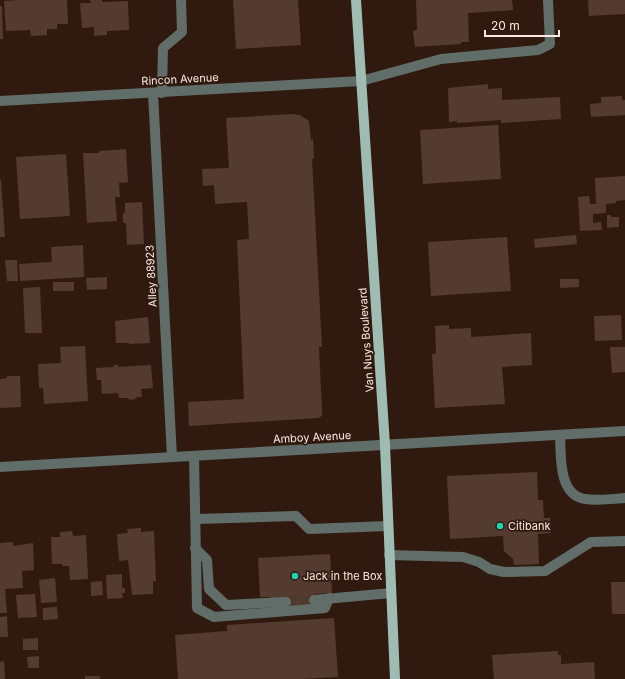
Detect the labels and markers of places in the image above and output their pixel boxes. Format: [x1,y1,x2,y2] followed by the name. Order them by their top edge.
[508,519,551,533] place label: Citibank
[495,521,505,531] marker: Citibank
[303,569,382,583] place label: Jack in the Box
[290,571,300,581] marker: Jack in the Box

